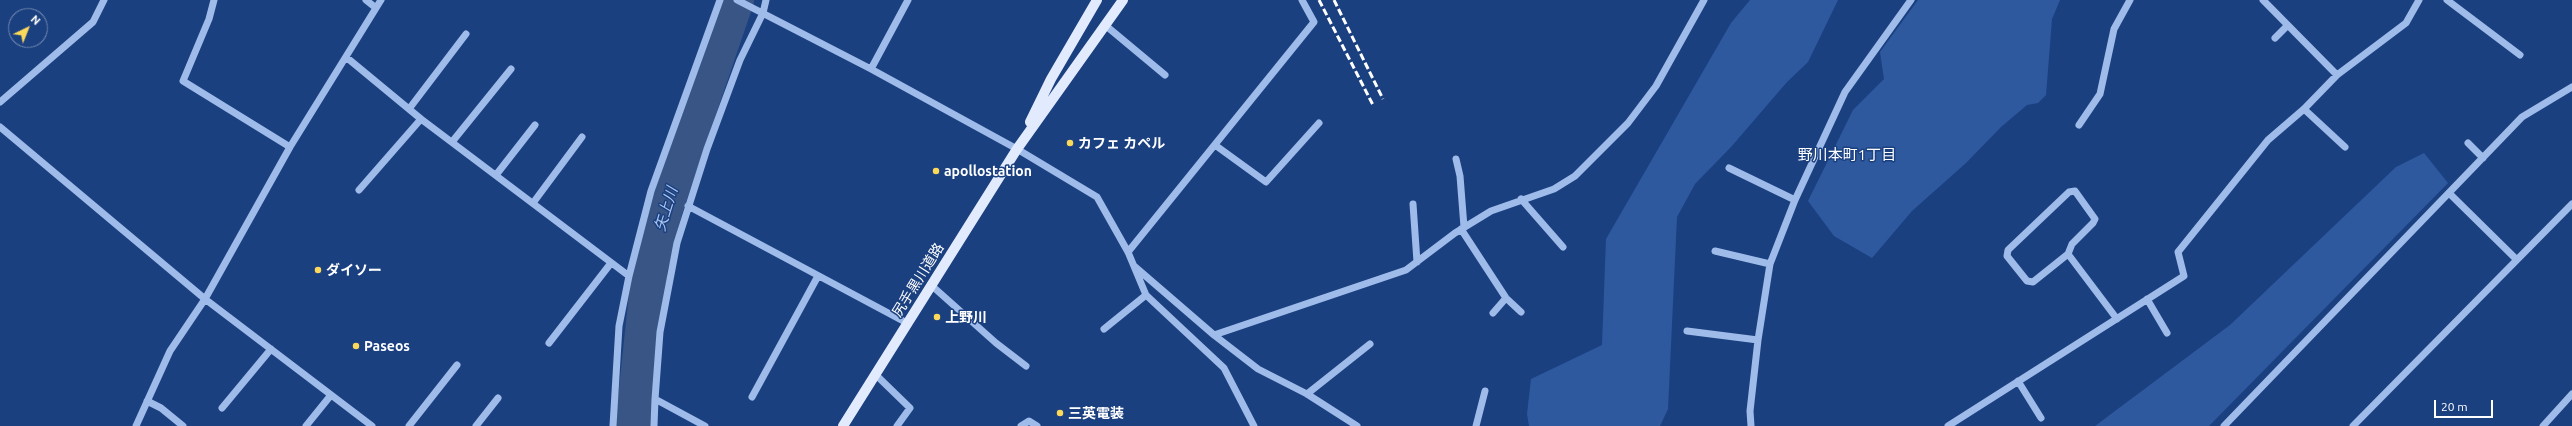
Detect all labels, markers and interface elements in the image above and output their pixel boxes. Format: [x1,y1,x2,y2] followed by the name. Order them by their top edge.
[8,8,48,48] north arrow
[28,13,43,27] text: N
[1078,135,1165,151] place label: カフェ カペル
[1065,138,1075,148] marker: カフェ カペル
[1798,146,1896,164] district label: 野川本町1丁目
[944,163,1032,179] place label: apollostation
[931,166,941,176] marker: apollostation
[651,185,681,233] water label: 矢上川
[889,240,947,320] street label: 尻手黒川道路
[326,262,382,278] place label: ダイソー
[313,265,323,275] marker: ダイソー
[945,309,987,325] place label: 上野川
[932,312,942,322] marker: 上野川
[364,338,410,354] place label: Paseos
[351,341,361,351] marker: Paseos
[2436,392,2495,418] scale bar
[2441,400,2468,413] text: 20 m
[1068,405,1124,421] place label: 三英電装
[1055,408,1065,418] marker: 三英電装

